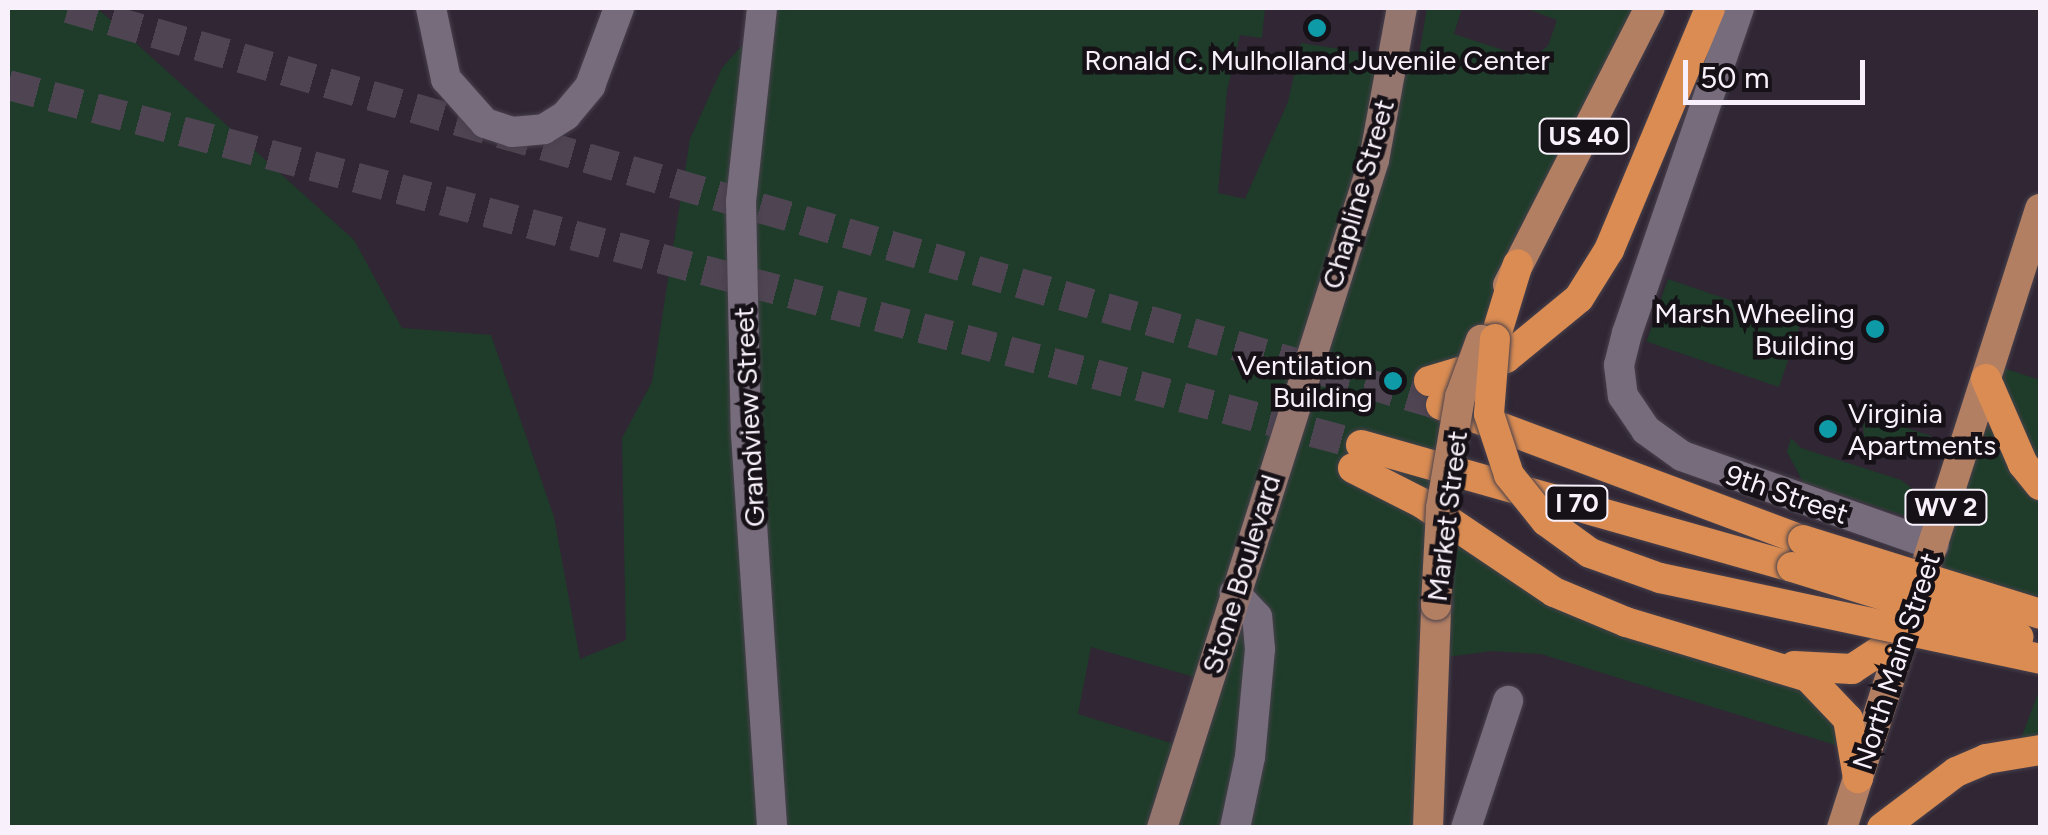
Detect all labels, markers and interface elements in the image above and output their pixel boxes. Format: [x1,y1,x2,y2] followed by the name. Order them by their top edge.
[1306,17,1328,39] marker: Ronald C. Mulholland Juvenile Center
[1688,40,1870,102] scale bar
[1084,43,1550,77] place label: Ronald C. Mulholland Juvenile Center
[1700,59,1769,96] text: 50 m
[1315,95,1401,293] street label: Chapline Street
[1536,116,1632,156] road number: US 40
[1654,296,1855,362] place label: Marsh Wheeling Building
[726,306,772,528] street label: Grandview Street
[1864,318,1886,340] marker: Marsh Wheeling Building
[1237,348,1373,414] place label: Ventilation Building
[1382,370,1404,392] marker: Ventilation Building
[1848,396,1996,462] place label: Virginia Apartments
[1817,418,1839,440] marker: Virginia Apartments
[1420,429,1474,603] street label: Market Street
[1721,457,1853,531] street label: 9th Street
[1195,470,1287,678] street label: Stone Boulevard
[1544,483,1610,523] road number: I 70
[1904,487,1988,527] road number: WV 2
[1845,548,1947,774] street label: North Main Street

